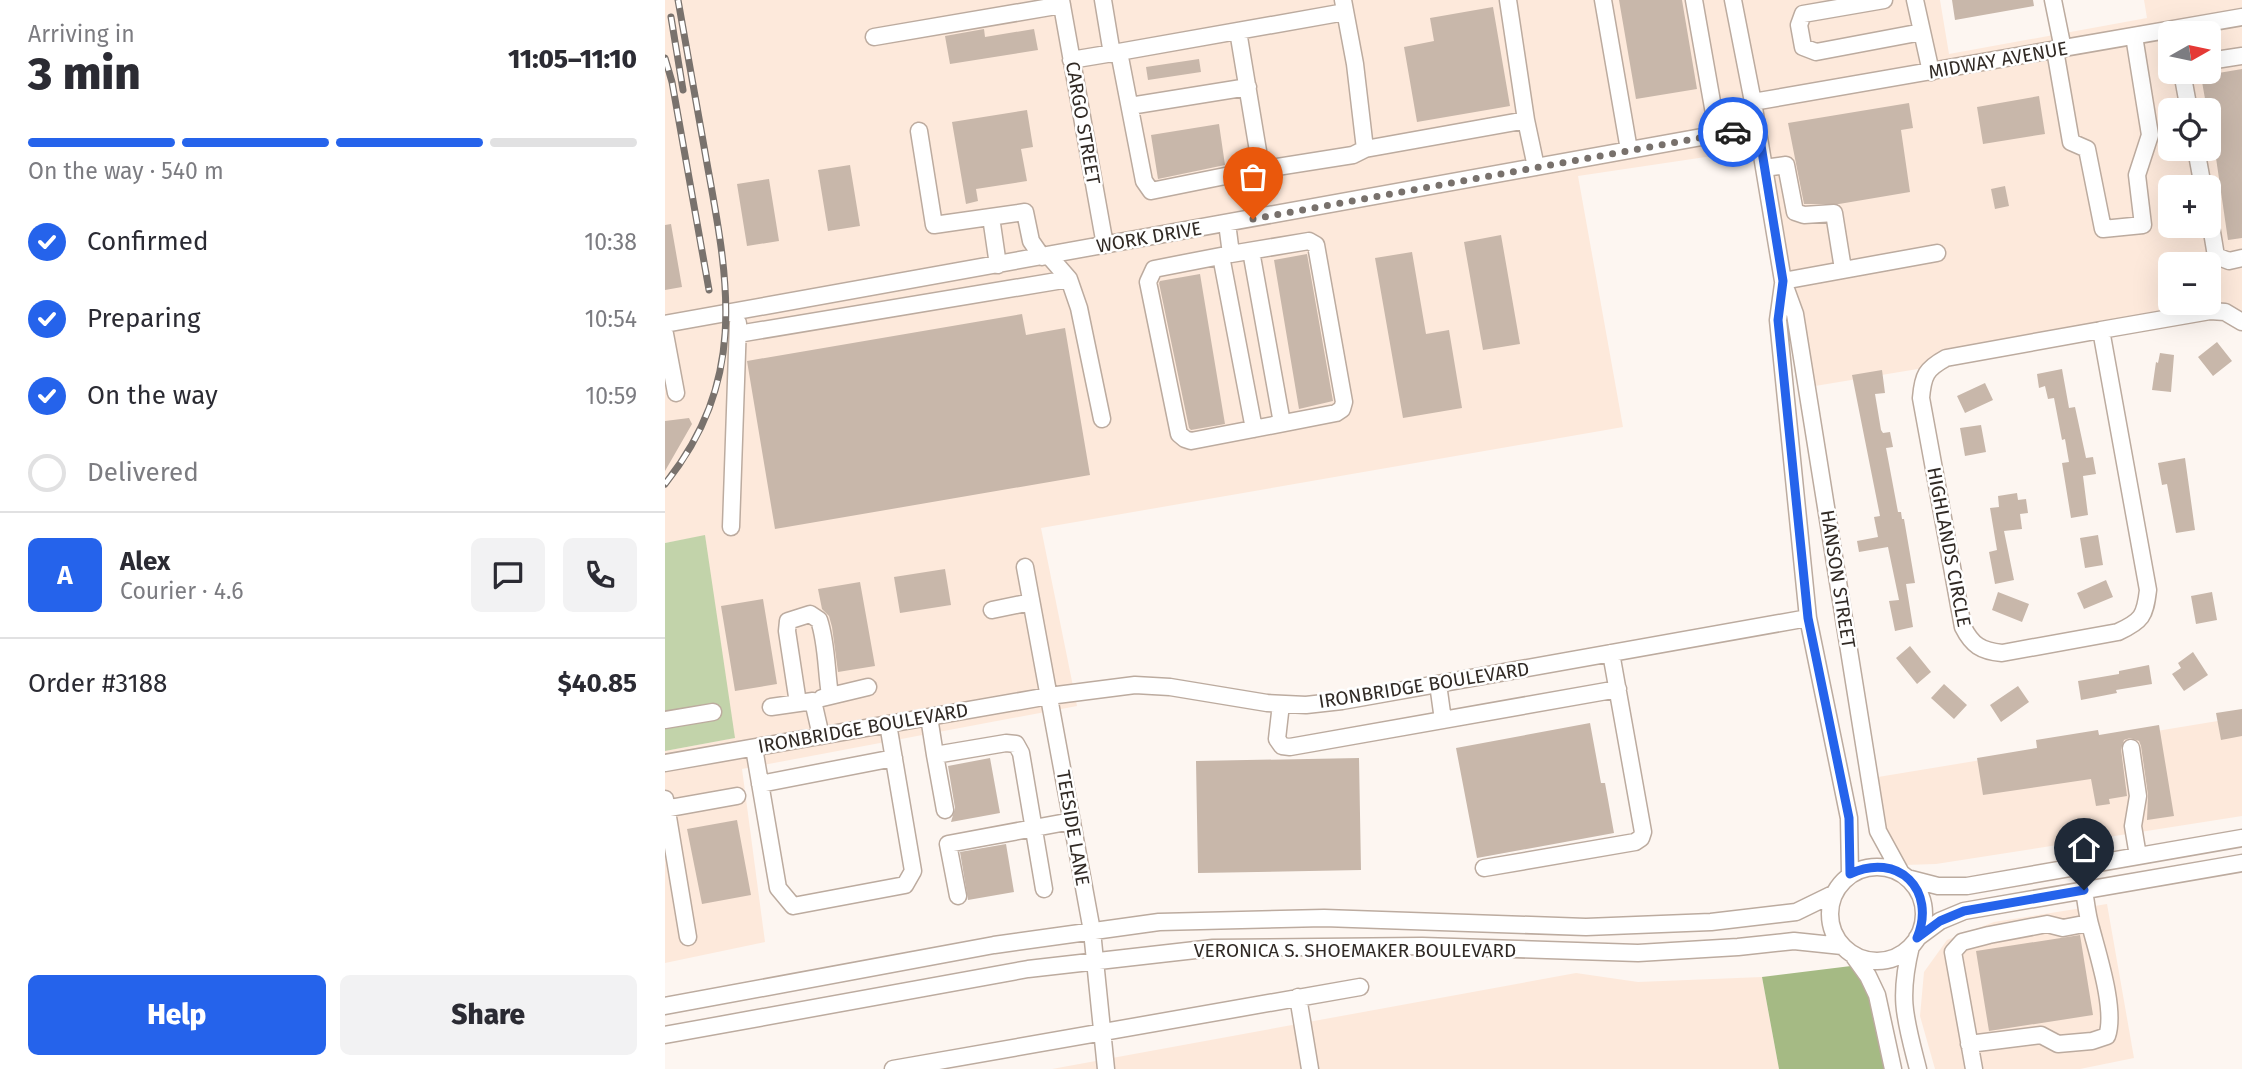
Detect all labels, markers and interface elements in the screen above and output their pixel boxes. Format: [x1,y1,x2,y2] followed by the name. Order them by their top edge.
[28,20,135,48] text: Arriving in
[2158,21,2221,84] north arrow
[2158,21,2221,315] map controls
[1927,36,2069,84] street label: MIDWAY AVENUE
[508,44,637,75] text: 11:05–11:10
[28,46,141,101] text: 3 min
[1061,60,1105,186] street label: CARGO STREET
[1698,97,1768,167] courier
[2158,98,2221,161] button: locate
[1714,113,1752,151] icon: car
[1223,147,1283,219] pin
[28,157,224,185] text: On the way · 540 m
[1234,158,1272,196] icon: bag
[2158,175,2221,238] button: +
[1094,216,1204,258] street label: WORK DRIVE
[28,223,66,261] icon: check
[87,226,208,257] text: Confirmed
[584,228,637,256] text: 10:38
[2158,252,2221,315] button: −
[28,300,66,338] icon: check
[87,303,200,334] text: Preparing
[585,305,637,333] text: 10:54
[28,377,66,415] icon: check
[87,380,218,411] text: On the way
[585,382,637,410] text: 10:59
[87,457,199,488] text: Delivered
[1922,465,1976,629] street label: HIGHLANDS CIRCLE
[1816,508,1860,650] street label: HANSON STREET
[471,538,545,612] button: chat
[563,538,637,612] button: phone
[120,546,170,577] text: Alex
[57,560,73,591] text: A
[120,577,244,605] text: Courier · 4.6
[1317,657,1531,713] street label: IRONBRIDGE BOULEVARD
[28,668,167,699] text: Order #3188
[558,668,637,699] text: $40.85
[756,698,970,758] street label: IRONBRIDGE BOULEVARD
[1052,768,1094,888] street label: TEESIDE LANE
[2054,818,2114,890] pin
[2065,829,2103,867] icon: home
[1194,939,1516,962] street label: VERONICA S. SHOEMAKER BOULEVARD
[28,975,326,1055] button: Help
[340,975,637,1055] button: Share

